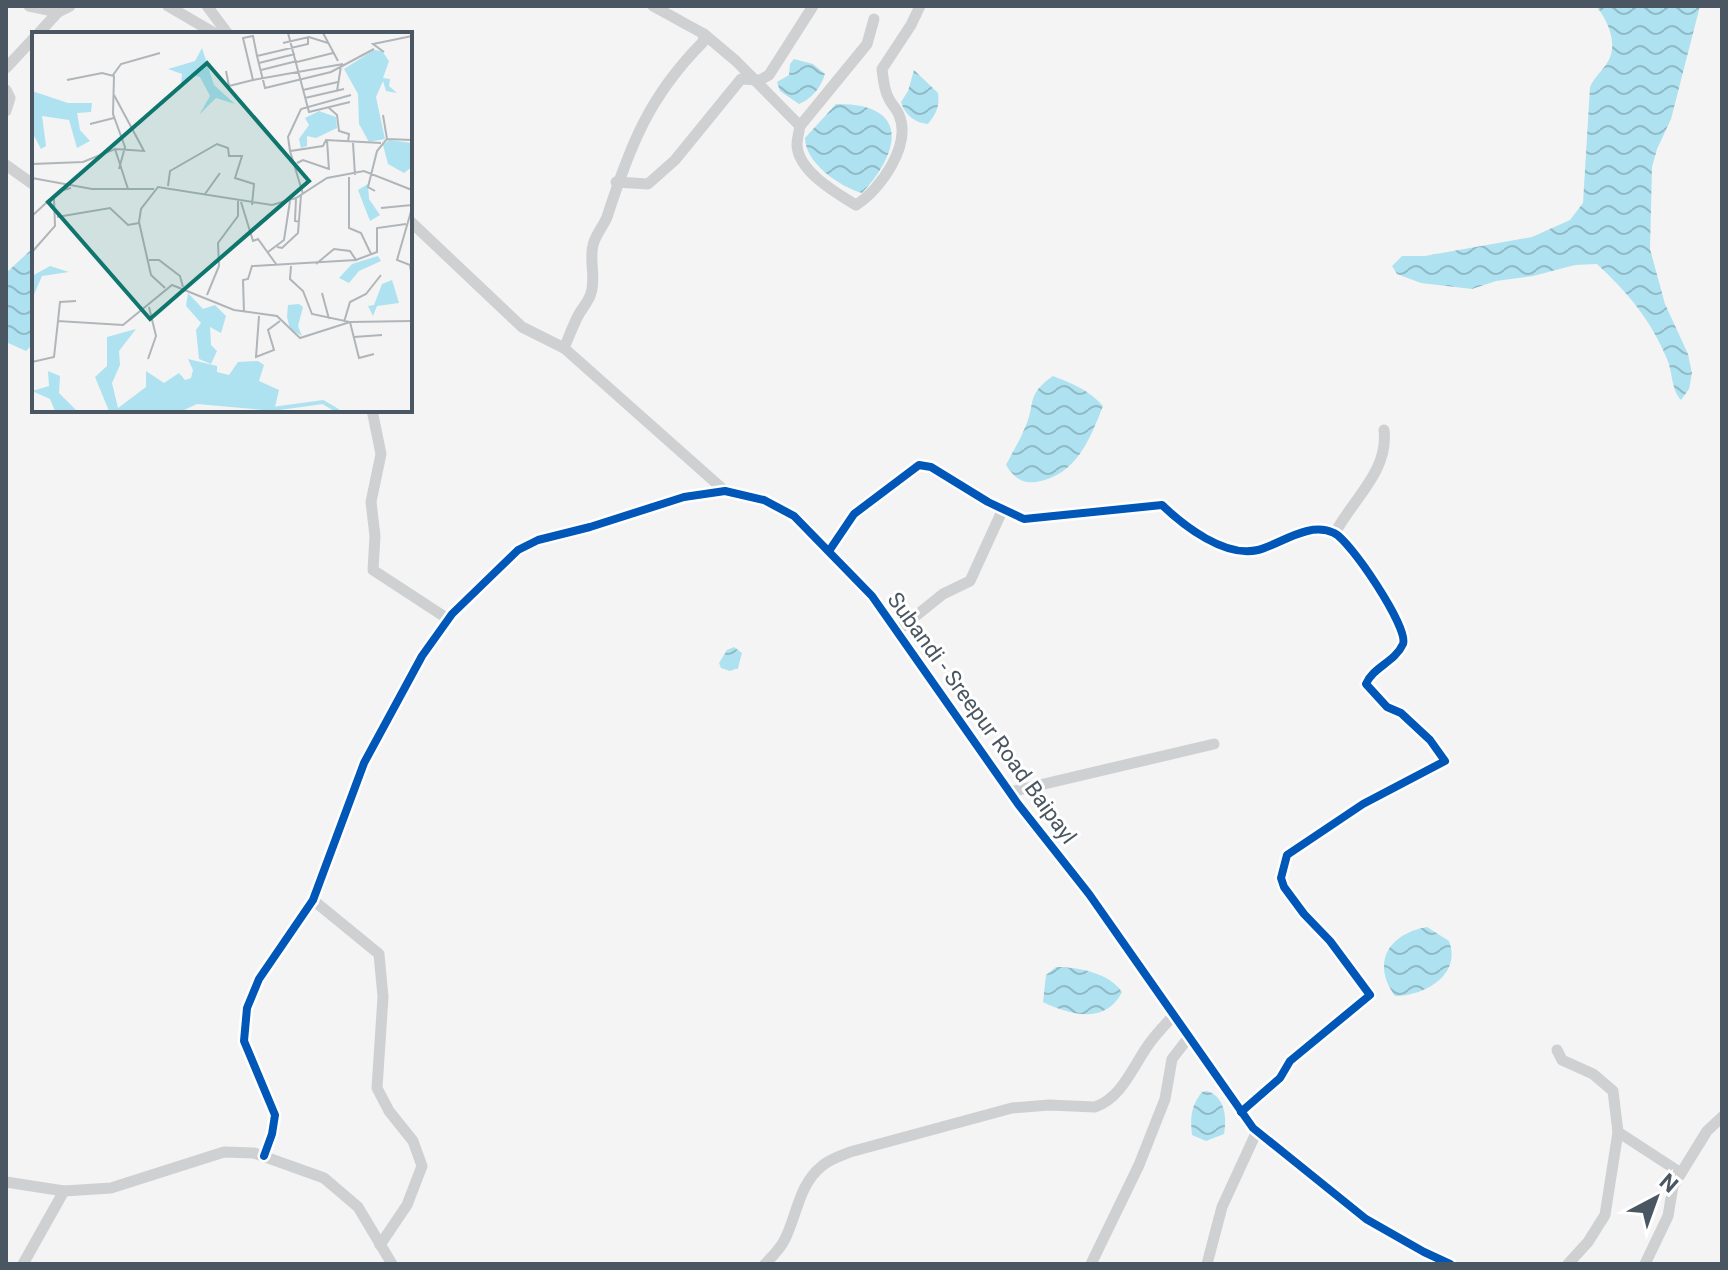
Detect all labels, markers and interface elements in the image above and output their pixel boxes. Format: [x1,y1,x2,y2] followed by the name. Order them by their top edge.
[32,32,412,412] inset map
[882,588,1082,848] street label: Subandi - Sreepur Road Baipayl
[1616,1158,1696,1238] north arrow
[1655,1169,1683,1198] text: N

